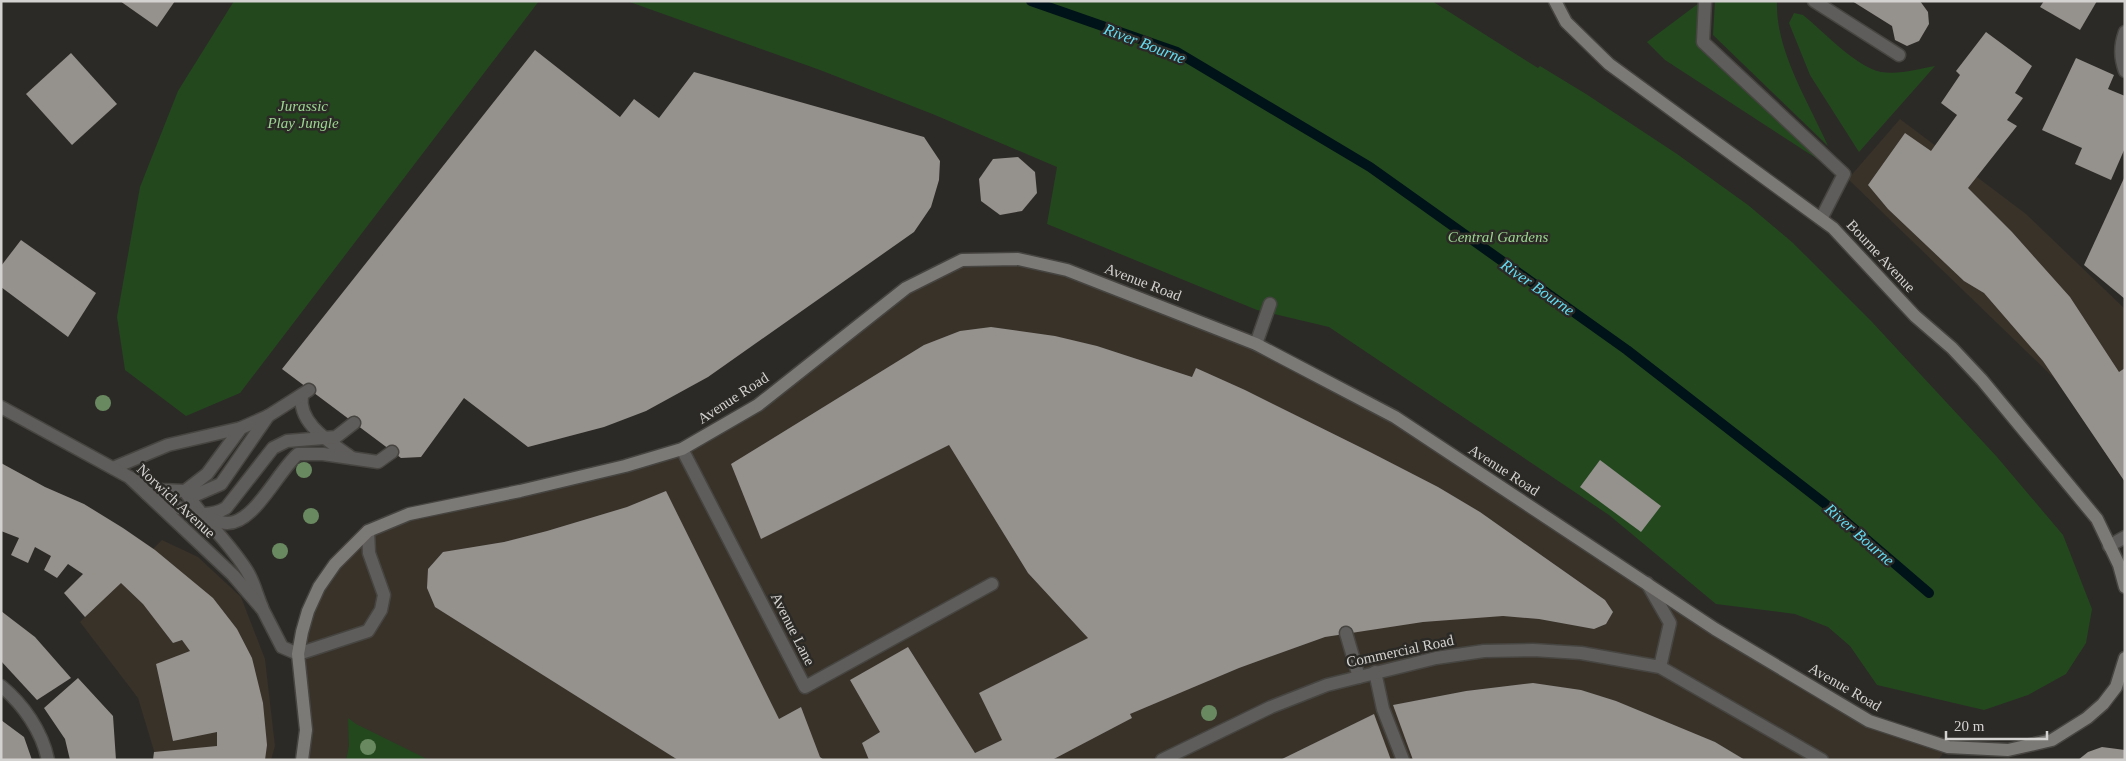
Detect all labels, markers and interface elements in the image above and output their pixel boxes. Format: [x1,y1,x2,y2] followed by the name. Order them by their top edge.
[1101,20,1188,67] water label: River Bourne
[266,98,339,131] park label: Jurassic Play Jungle
[1844,217,1919,296] street label: Bourne Avenue
[1448,229,1549,245] park label: Central Gardens
[1497,255,1578,319] water label: River Bourne
[1102,260,1184,304] street label: Avenue Road
[695,369,772,427] street label: Avenue Road
[1466,441,1543,499] street label: Avenue Road
[134,461,219,542] street label: Norwich Avenue
[1821,499,1898,569] water label: River Bourne
[768,590,818,668] street label: Avenue Lane
[1345,632,1456,670] street label: Commercial Road
[1806,660,1884,714] street label: Avenue Road
[1946,708,2047,740] scale bar
[1954,718,1985,734] text: 20 m

